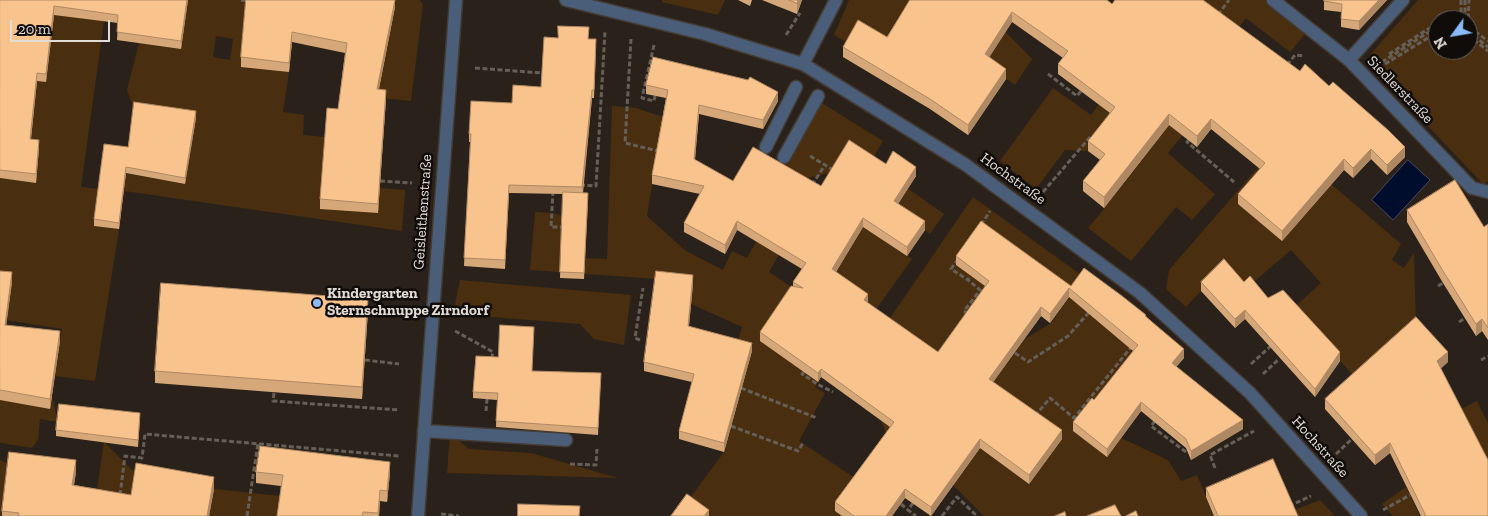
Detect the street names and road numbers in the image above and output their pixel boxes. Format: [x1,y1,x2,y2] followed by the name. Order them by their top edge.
[1363,52,1437,128] street label: Siedlerstraße
[977,149,1049,209] street label: Hochstraße
[410,154,436,270] street label: Geisleithenstraße
[1288,413,1352,481] street label: Hochstraße

